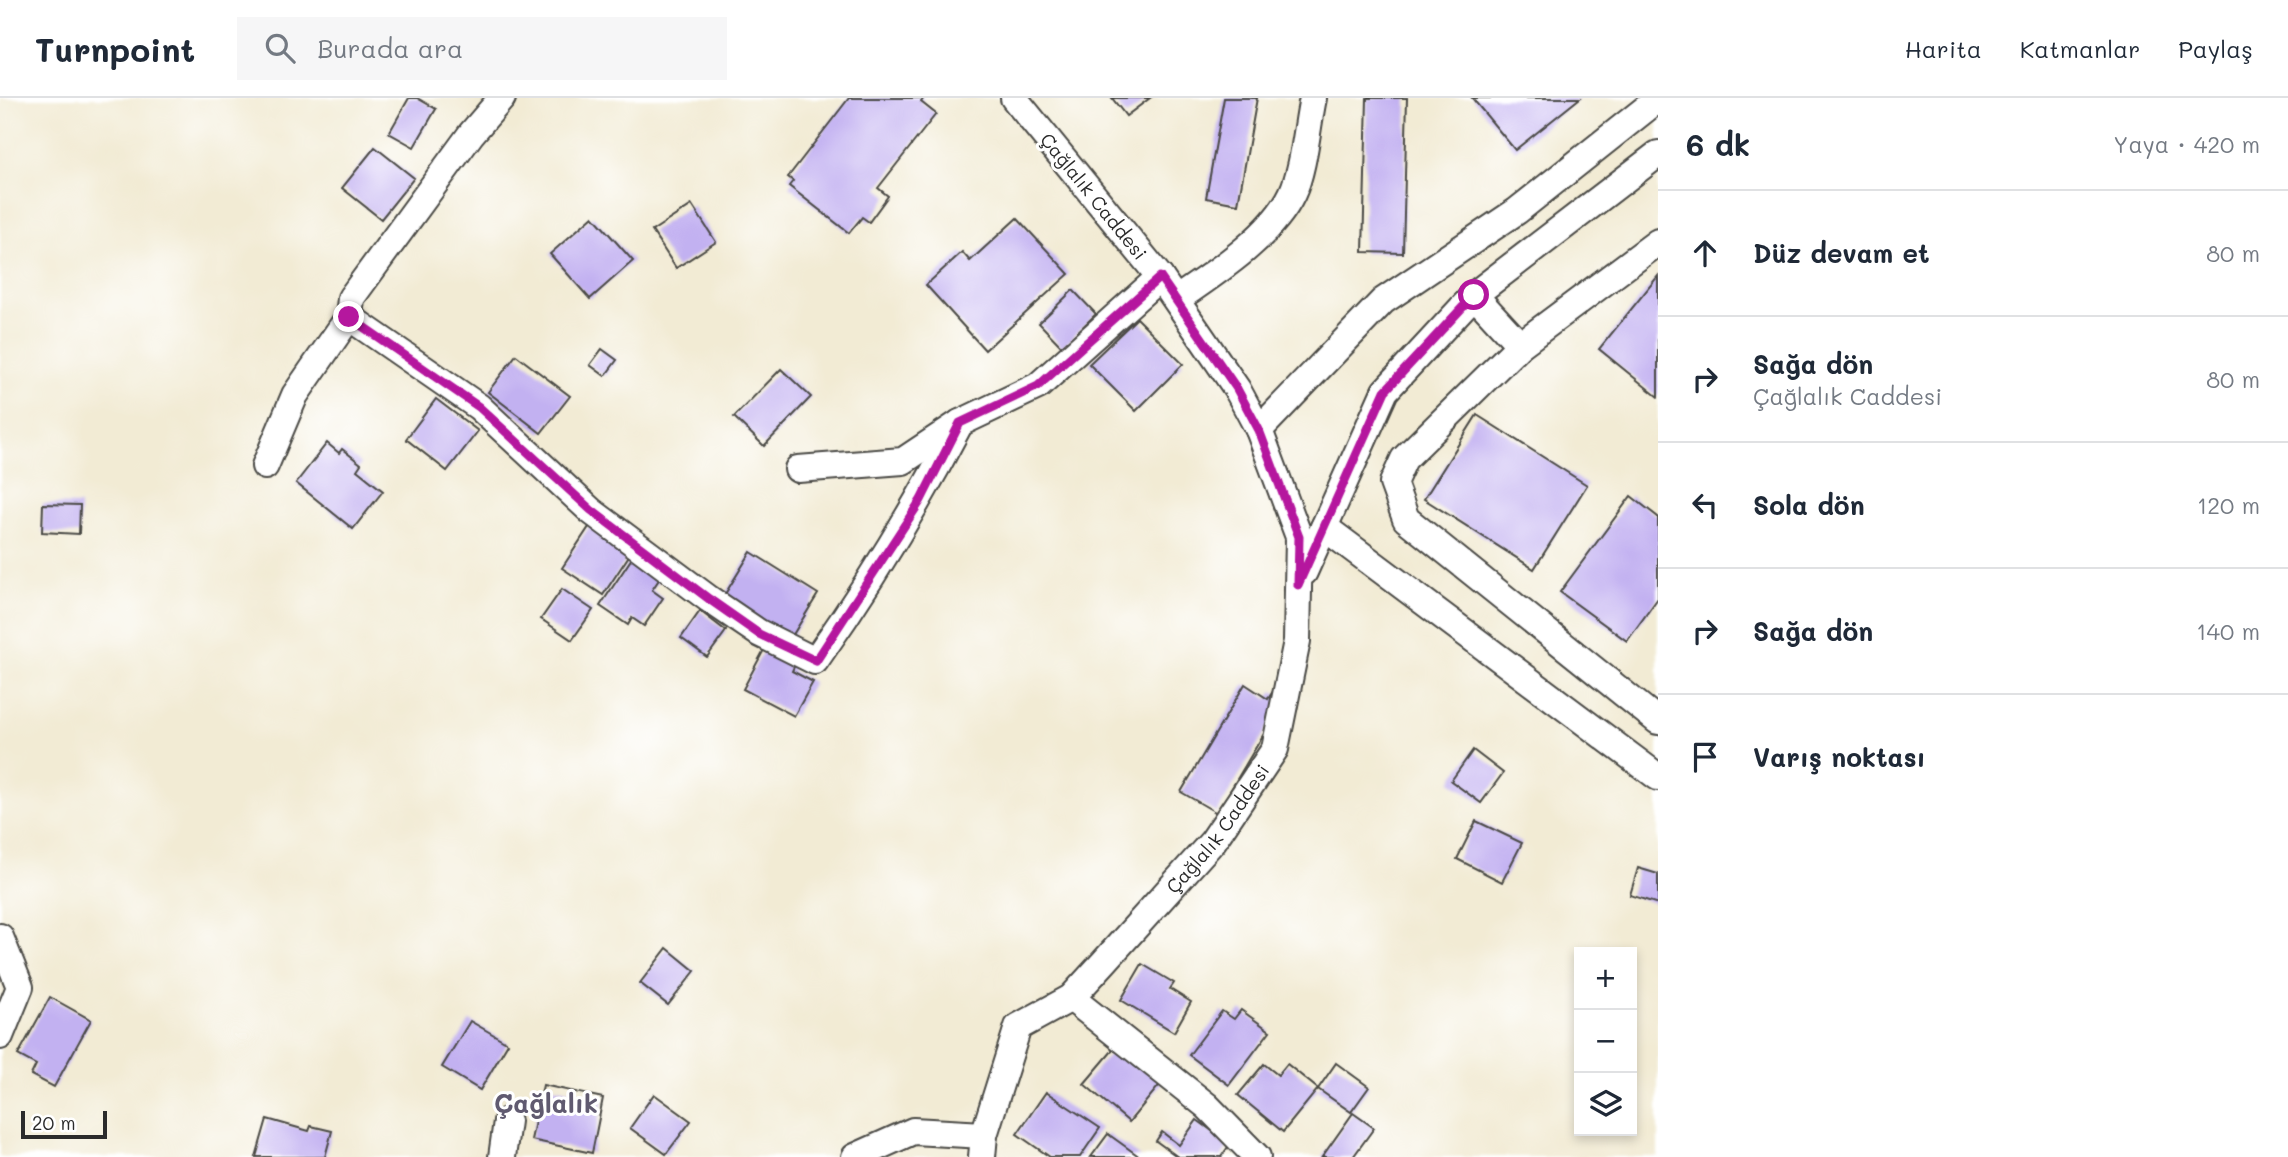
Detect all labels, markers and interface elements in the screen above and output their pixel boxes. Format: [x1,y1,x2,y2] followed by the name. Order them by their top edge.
[237,17,727,80] search box
[35,27,195,70] text: Turnpoint
[261,29,299,67] icon: search
[317,31,463,65] text: Burada ara
[1905,33,1982,64] text: Harita
[2020,33,2140,64] text: Katmanlar
[2178,33,2253,64] text: Paylaş
[1686,124,1750,164] text: 6 dk
[1035,127,1153,265] street label: Çağlalık Caddesi
[2113,129,2260,159] text: Yaya · 420 m
[1686,234,1724,272] icon: ahead
[1753,236,1930,270] text: Düz devam et
[2206,238,2260,268] text: 80 m
[1458,279,1489,310] route start
[333,301,364,332] route end
[1753,347,1873,381] text: Sağa dön
[1686,360,1724,398] icon: right
[2206,364,2260,394] text: 80 m
[1753,381,1942,411] text: Çağlalık Caddesi
[1686,486,1724,524] icon: left
[1753,488,1865,522] text: Sola dön
[2197,490,2260,520] text: 120 m
[1686,612,1724,650] icon: right
[1753,614,1873,648] text: Sağa dön
[2196,616,2260,646] text: 140 m
[1686,738,1724,776] icon: arrive
[1753,740,1926,774] text: Varış noktası
[1160,759,1274,898] street label: Çağlalık Caddesi
[1574,947,1637,1136] map controls
[1574,947,1637,1010] button: +
[1574,1010,1637,1073] button: −
[1574,1073,1637,1136] button: layers
[494,1086,598,1120] district label: Çağlalık
[21,1108,107,1140] scale bar
[32,1110,76,1135] text: 20 m

